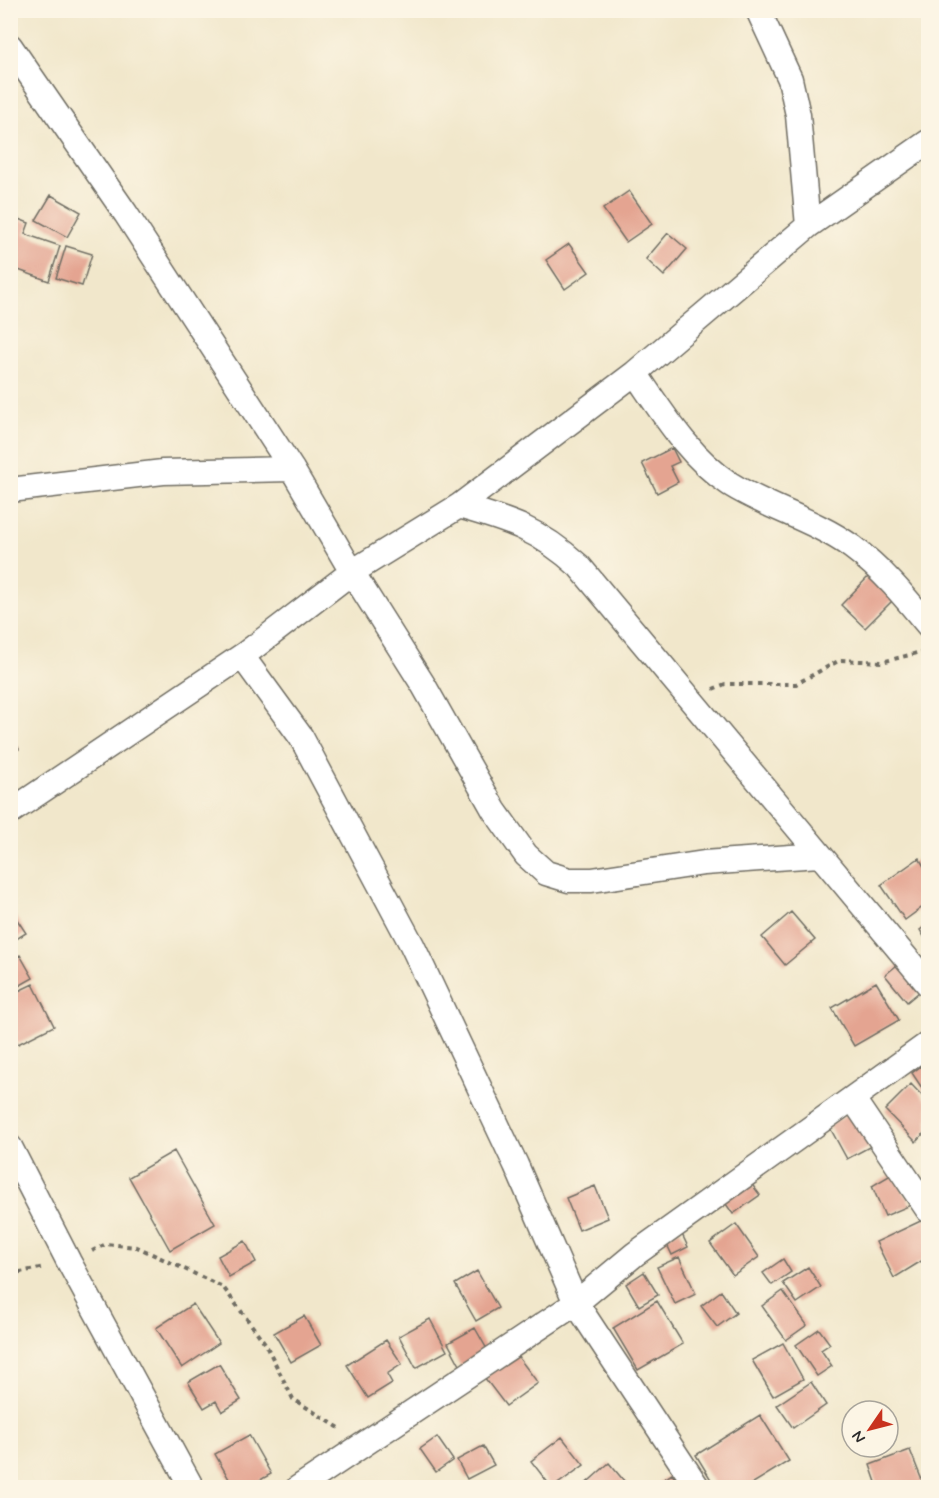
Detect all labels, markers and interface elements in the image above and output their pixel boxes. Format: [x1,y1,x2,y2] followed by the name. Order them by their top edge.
[840,1399,900,1459] north arrow
[847,1426,871,1447] text: N

